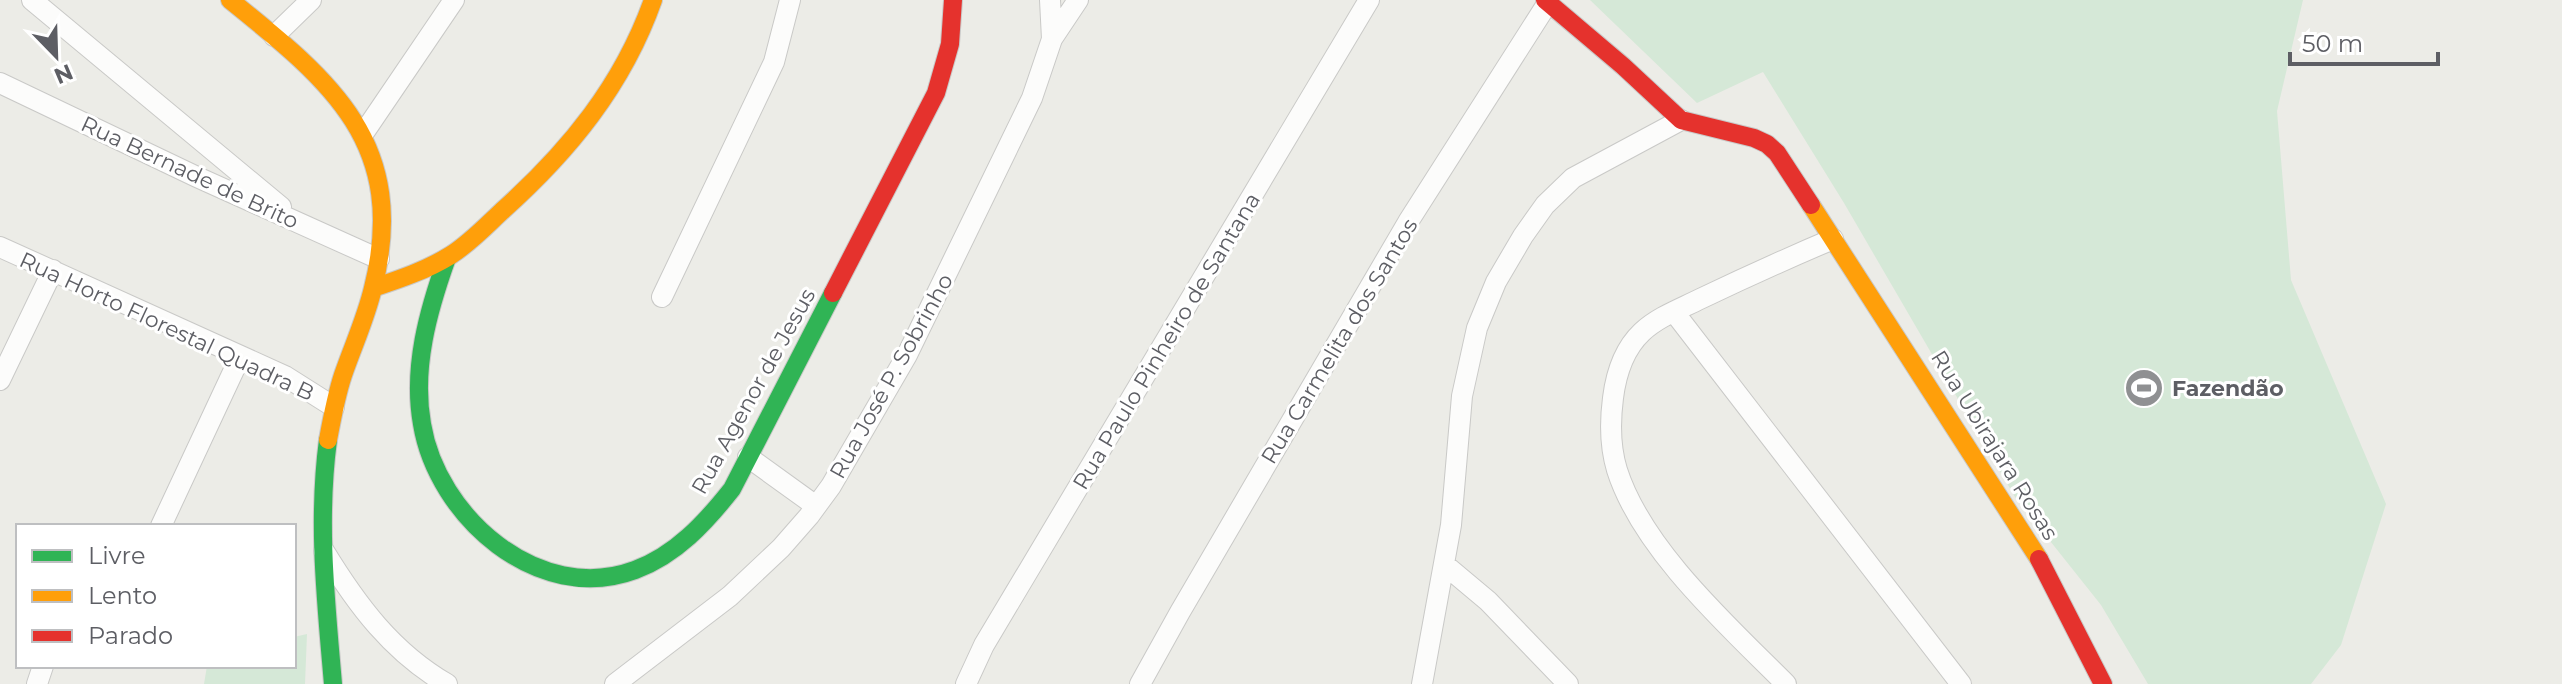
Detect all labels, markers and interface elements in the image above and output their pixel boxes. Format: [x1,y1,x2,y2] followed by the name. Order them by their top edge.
[16,16,96,96] north arrow
[2290,16,2438,66] scale bar
[2302,29,2363,58] text: 50 m
[50,58,77,90] text: N
[77,110,303,235] street label: Rua Bernade de Brito
[1067,188,1266,495] street label: Rua Paulo Pinheiro de Santana
[1255,213,1424,469] street label: Rua Carmelita dos Santos
[15,246,318,407] street label: Rua Horto Florestal Quadra B
[824,269,959,483] street label: Rua José P. Sobrinho
[686,283,821,499] street label: Rua Agenor de Jesus
[1925,345,2064,545] street label: Rua Ubirajara Rosas
[2123,367,2165,409] sports icon: Fazendão
[2172,375,2284,402] place label: Fazendão
[16,524,296,668] legend
[88,541,145,570] text: Livre
[88,581,157,610] text: Lento
[88,621,173,650] text: Parado

